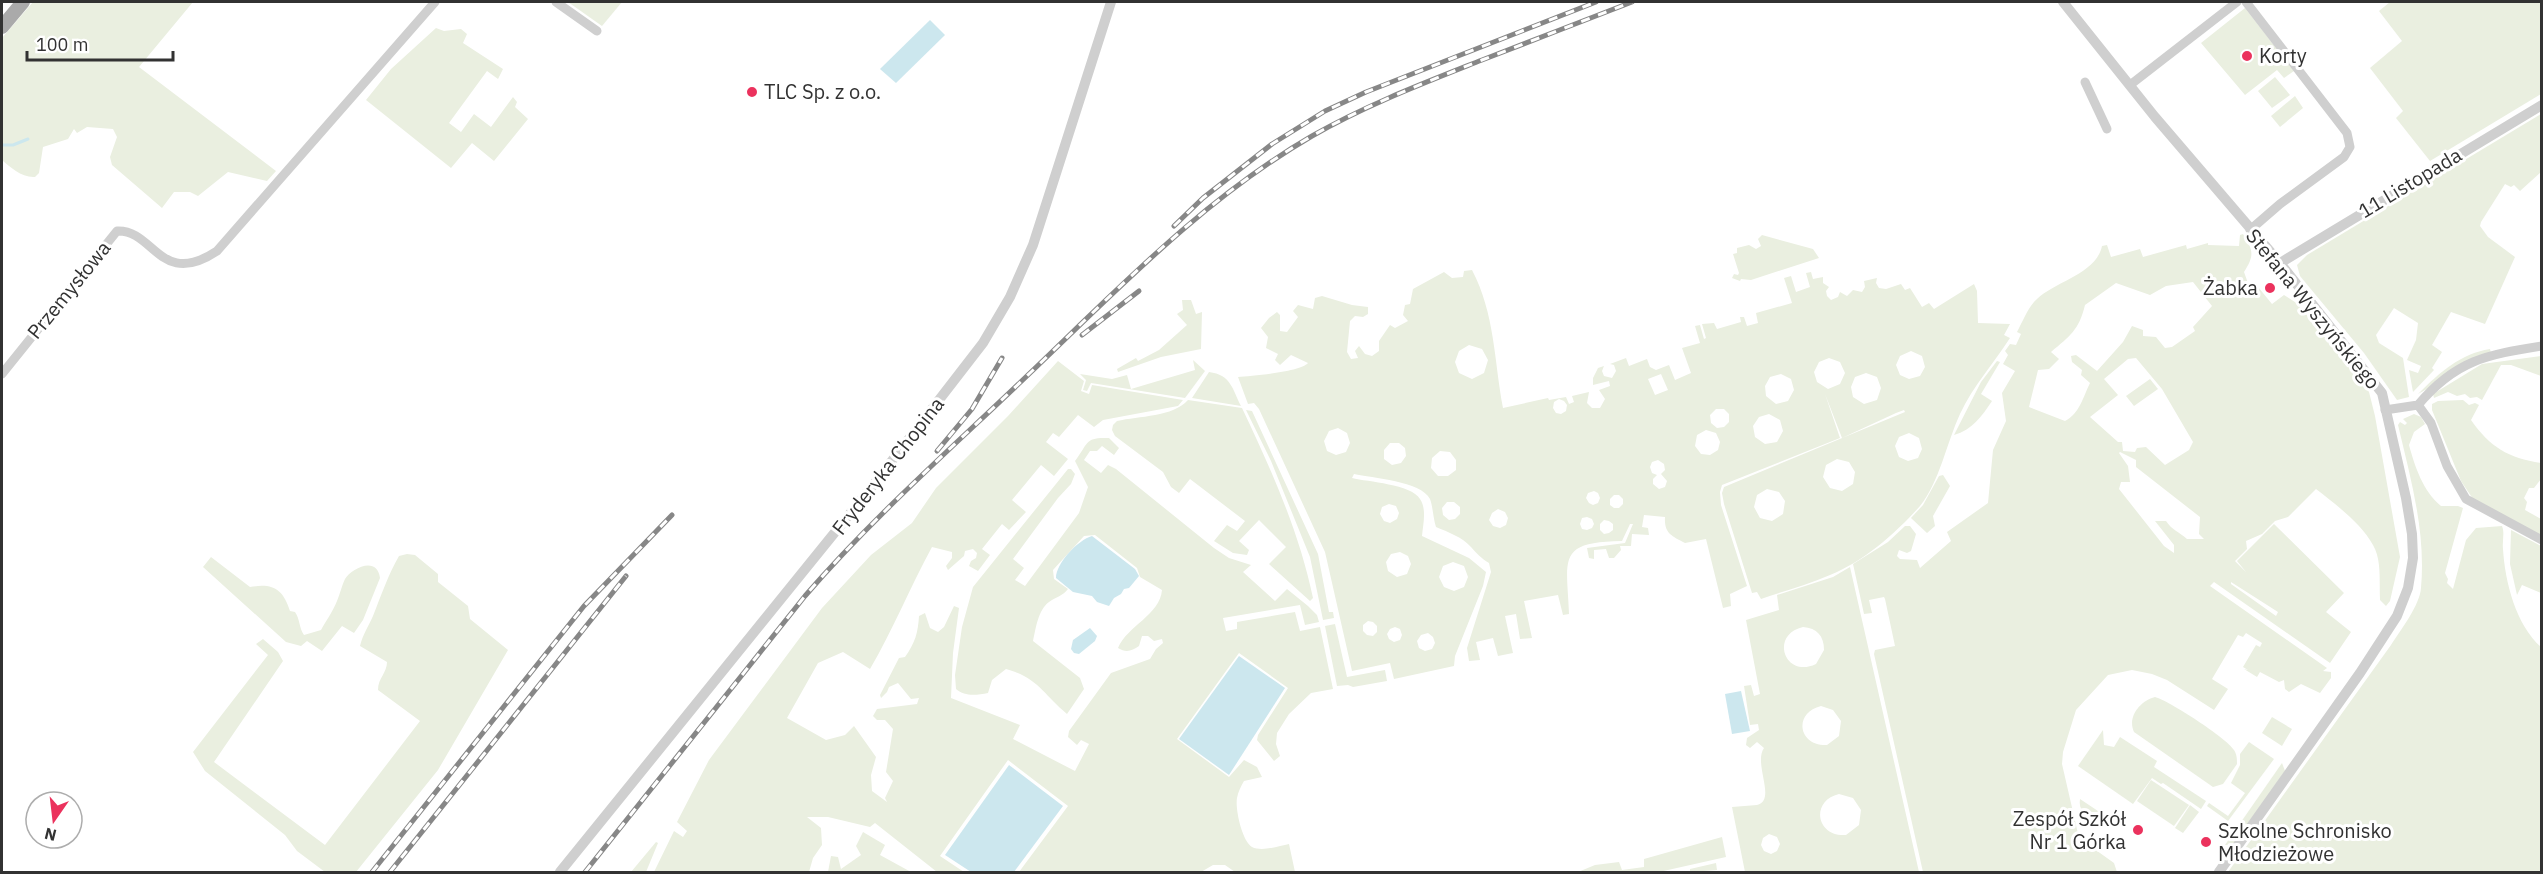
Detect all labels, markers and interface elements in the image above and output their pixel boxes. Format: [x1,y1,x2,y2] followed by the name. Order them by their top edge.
[27,24,172,62] scale bar
[36,33,88,56] text: 100 m
[2259,42,2307,69] place label: Korty
[2240,49,2254,63] marker: Korty
[764,78,881,105] place label: TLC Sp. z o.o.
[745,85,759,99] marker: TLC Sp. z o.o.
[2353,141,2467,224] street label: 11 Listopada
[2240,223,2387,395] street label: Stefana Wyszyńskiego
[21,235,117,344] street label: Przemysłowa
[2203,274,2258,301] place label: Żabka
[2263,281,2277,295] marker: Żabka
[825,391,950,540] street label: Fryderyka Chopina
[24,790,84,850] north arrow
[2013,805,2126,855] place label: Zespół Szkół Nr 1 Górka
[2218,817,2392,867] place label: Szkolne Schronisko Młodzieżowe
[42,823,58,846] text: N
[2131,823,2145,837] marker: Zespół Szkół Nr 1 Górka
[2199,835,2213,849] marker: Szkolne Schronisko Młodzieżowe

